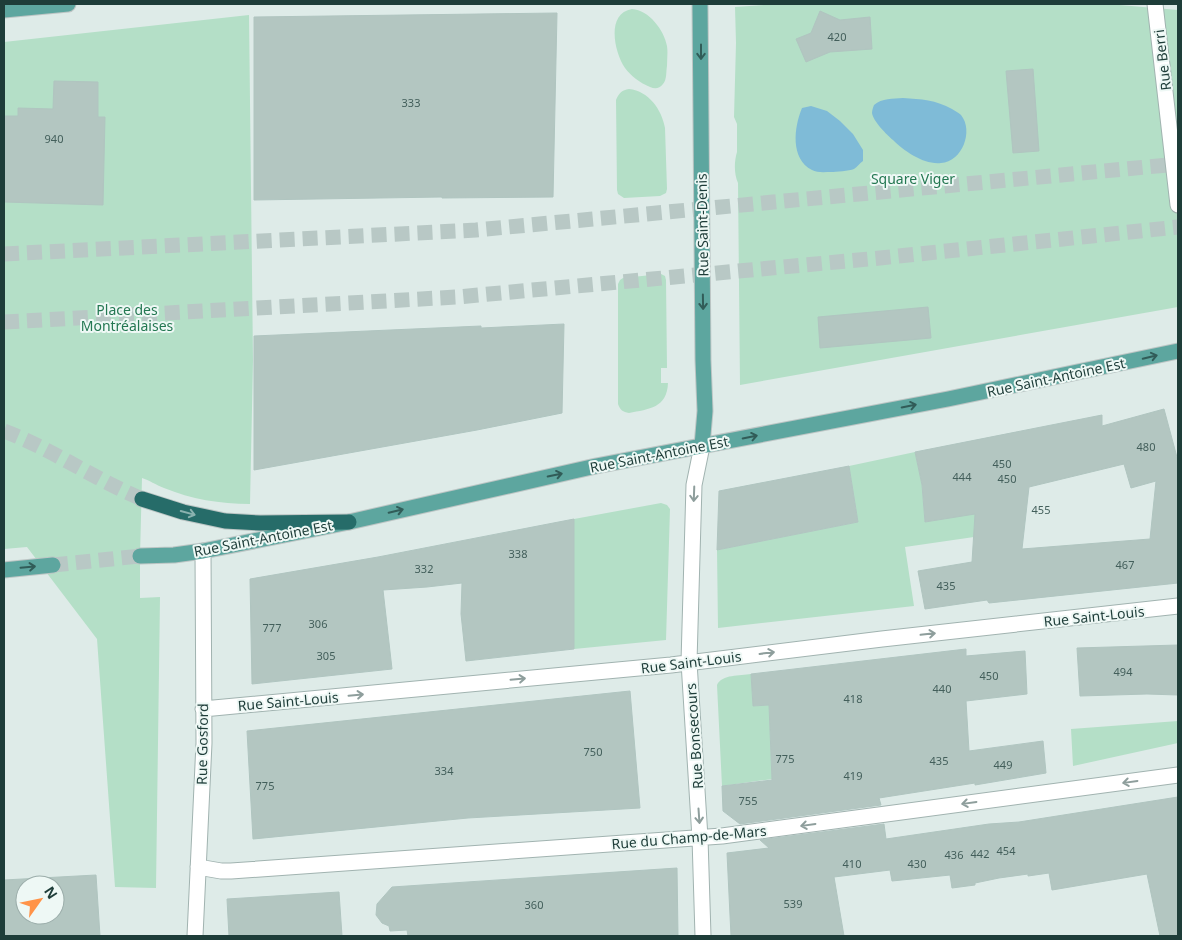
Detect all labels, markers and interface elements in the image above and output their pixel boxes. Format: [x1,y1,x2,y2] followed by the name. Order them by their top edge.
[828,29,846,44] house number: 420
[1149,29,1175,91] street label: Rue Berri
[696,44,706,60] one-way arrow
[402,95,420,110] house number: 333
[45,131,63,146] house number: 940
[871,169,955,188] park label: Square Viger
[692,173,712,277] street label: Rue Saint-Denis
[698,294,708,310] one-way arrow
[81,300,174,335] park label: Place des Montréalaises
[1141,352,1157,361] one-way arrow
[985,353,1127,401] street label: Rue Saint-Antoine Est
[901,401,917,411] one-way arrow
[588,431,730,477] street label: Rue Saint-Antoine Est
[741,431,757,441] one-way arrow
[1137,439,1155,454] house number: 480
[993,456,1011,471] house number: 450
[953,469,972,484] house number: 444
[546,470,562,479] one-way arrow
[998,471,1016,486] house number: 450
[689,486,699,502] one-way arrow
[1032,502,1050,517] house number: 455
[388,506,404,515] one-way arrow
[180,509,196,518] one-way arrow
[192,515,334,561] street label: Rue Saint-Antoine Est
[509,546,527,561] house number: 338
[1116,557,1134,572] house number: 467
[415,561,433,576] house number: 332
[20,562,36,572] one-way arrow
[937,578,955,593] house number: 435
[1043,601,1146,631] street label: Rue Saint-Louis
[309,616,327,631] house number: 306
[263,620,281,635] house number: 777
[920,629,936,639] one-way arrow
[640,646,743,678] street label: Rue Saint-Louis
[317,648,335,663] house number: 305
[759,648,775,658] one-way arrow
[1114,664,1133,679] house number: 494
[980,668,998,683] house number: 450
[510,675,526,684] one-way arrow
[933,681,951,696] house number: 440
[681,682,707,790] street label: Rue Bonsecours
[237,687,339,715] street label: Rue Saint-Louis
[348,690,364,699] one-way arrow
[844,691,862,706] house number: 418
[192,703,212,785] street label: Rue Gosford
[584,744,602,759] house number: 750
[776,751,794,766] house number: 775
[930,753,948,768] house number: 435
[994,757,1012,772] house number: 449
[435,763,454,778] house number: 334
[844,768,862,783] house number: 419
[1122,777,1138,787] one-way arrow
[256,778,274,793] house number: 775
[739,793,757,808] house number: 755
[961,798,977,808] one-way arrow
[694,807,703,823] one-way arrow
[800,820,816,830] one-way arrow
[611,821,768,853] street label: Rue du Champ-de-Mars
[997,843,1016,858] house number: 454
[971,846,989,861] house number: 442
[945,847,963,862] house number: 436
[843,856,861,871] house number: 410
[908,856,926,871] house number: 430
[15,875,65,925] north arrow
[40,883,62,903] text: N
[784,896,802,911] house number: 539
[525,897,543,912] house number: 360

